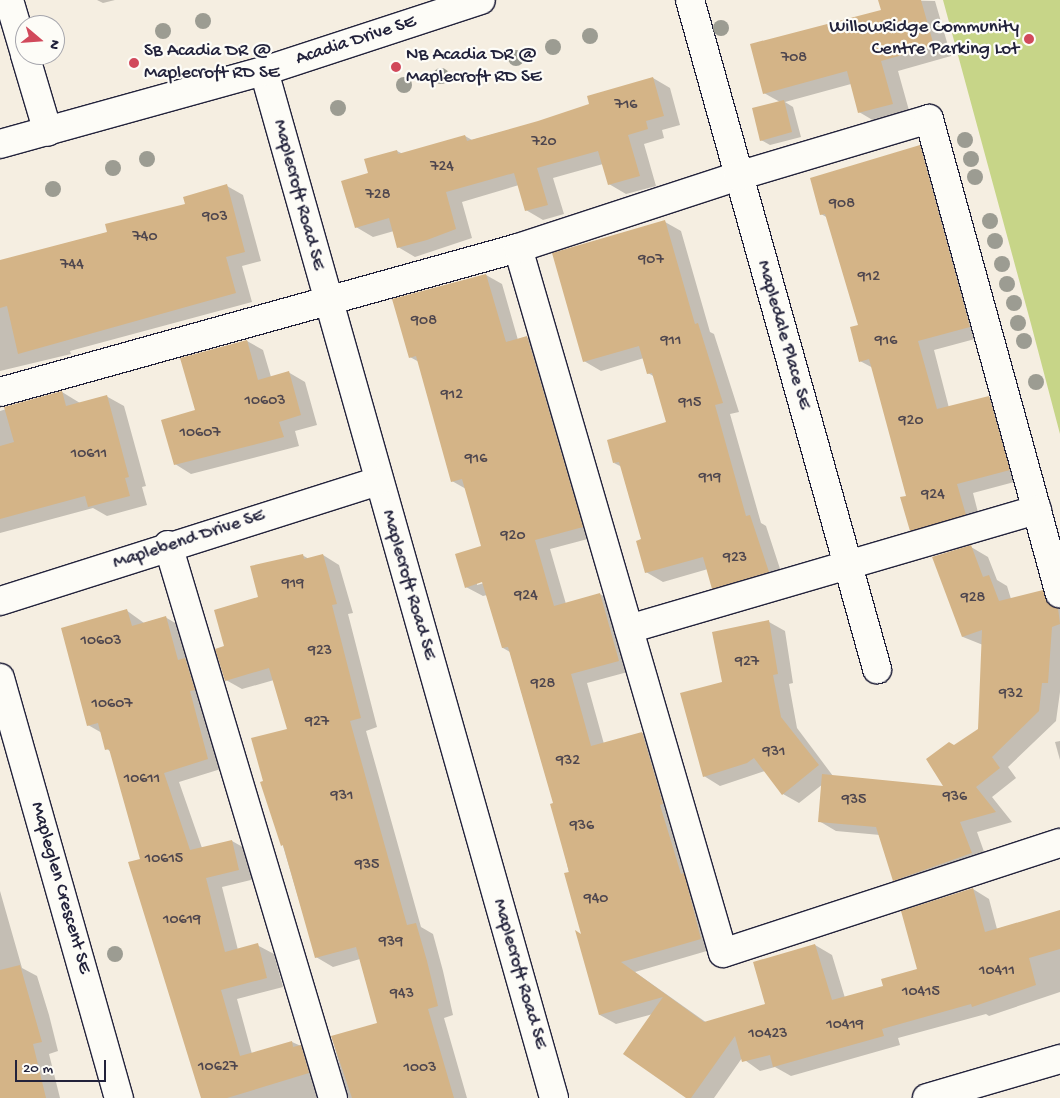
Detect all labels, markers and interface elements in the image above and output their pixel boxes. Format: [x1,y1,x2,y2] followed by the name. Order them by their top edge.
[293,11,419,71] street label: Acadia Drive SE
[15,15,65,65] north arrow
[829,17,1019,61] place label: WillowRidge Community Centre Parking Lot
[1023,33,1035,45] marker: WillowRidge Community Centre Parking Lot
[44,38,63,51] text: N
[144,41,280,85] place label: SB Acadia DR @ Maplecroft RD SE
[406,45,542,89] place label: NB Acadia DR @ Maplecroft RD SE
[781,49,807,69] house number: 708
[128,57,140,69] marker: SB Acadia DR @ Maplecroft RD SE
[390,61,402,73] marker: NB Acadia DR @ Maplecroft RD SE
[615,96,637,116] house number: 716
[267,117,329,273] street label: Maplecroft Road SE
[531,133,557,153] house number: 720
[430,158,454,178] house number: 724
[366,186,390,206] house number: 728
[829,195,855,215] house number: 908
[202,208,228,228] house number: 903
[133,228,157,248] house number: 740
[638,251,664,271] house number: 907
[60,256,84,276] house number: 744
[751,258,815,412] street label: Mapledale Place SE
[858,268,880,288] house number: 912
[411,312,437,332] house number: 908
[661,332,681,352] house number: 911
[875,332,897,352] house number: 916
[441,386,463,406] house number: 912
[244,392,286,412] house number: 10603
[679,394,701,414] house number: 915
[899,412,923,432] house number: 920
[179,424,221,444] house number: 10607
[71,445,107,465] house number: 10611
[465,450,487,470] house number: 916
[699,469,721,489] house number: 919
[921,486,945,506] house number: 924
[110,505,268,575] street label: Maplebend Drive SE
[376,507,440,663] street label: Maplecroft Road SE
[501,527,525,547] house number: 920
[723,549,747,569] house number: 923
[282,575,304,595] house number: 919
[514,587,538,607] house number: 924
[961,589,985,609] house number: 928
[80,632,122,652] house number: 10603
[308,642,332,662] house number: 923
[735,653,759,673] house number: 927
[531,675,555,695] house number: 928
[999,685,1023,705] house number: 932
[91,695,133,715] house number: 10607
[305,713,329,733] house number: 927
[763,743,785,763] house number: 931
[556,752,580,772] house number: 932
[124,770,160,790] house number: 10611
[331,787,353,807] house number: 931
[943,788,967,808] house number: 936
[842,791,866,811] house number: 935
[25,800,95,976] street label: Mapleglen Crescent SE
[570,817,594,837] house number: 936
[145,850,183,870] house number: 10615
[355,856,379,876] house number: 935
[584,890,608,910] house number: 940
[487,896,551,1052] street label: Maplecroft Road SE
[163,911,201,931] house number: 10619
[379,933,403,953] house number: 939
[979,962,1015,982] house number: 10411
[902,983,940,1003] house number: 10415
[390,985,414,1005] house number: 943
[826,1016,864,1036] house number: 10419
[748,1025,788,1045] house number: 10423
[18,1050,109,1082] scale bar
[198,1058,238,1078] house number: 10627
[404,1059,436,1079] house number: 1003
[23,1060,53,1078] text: 20 m

